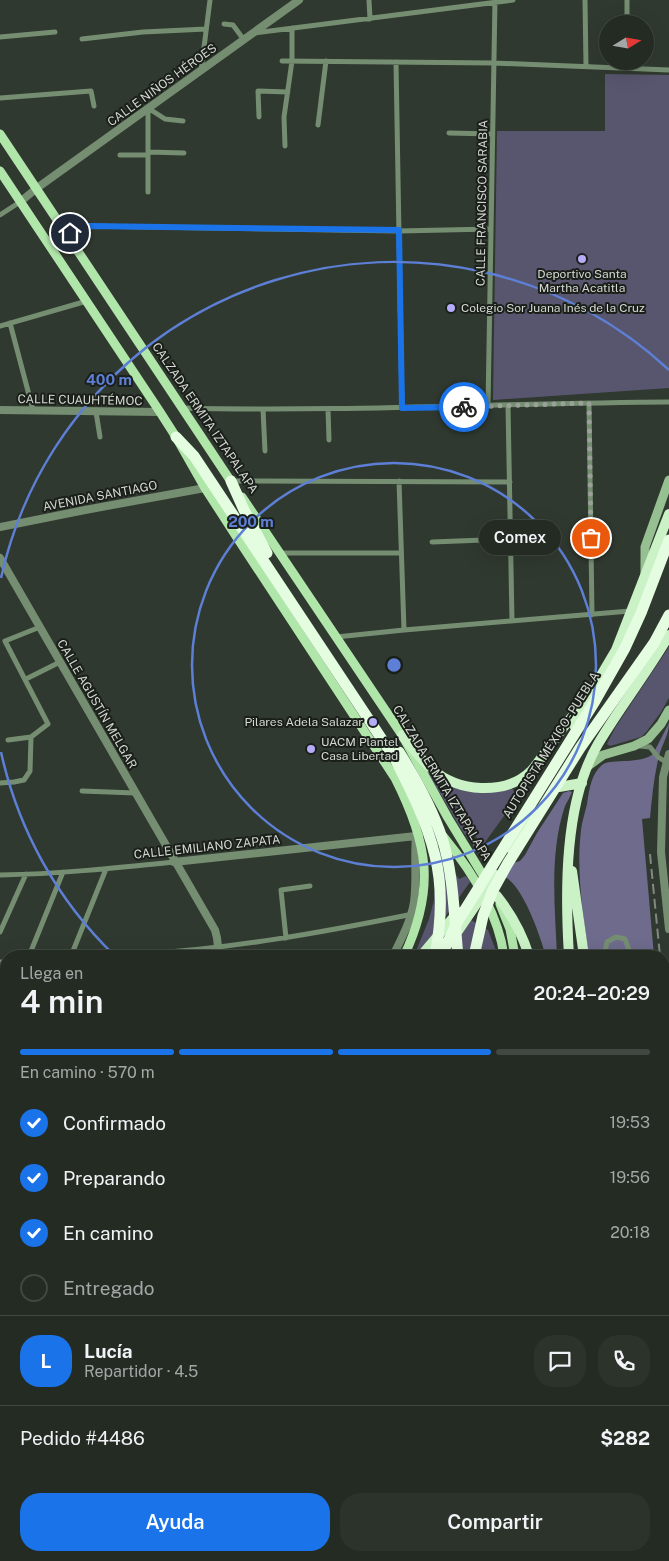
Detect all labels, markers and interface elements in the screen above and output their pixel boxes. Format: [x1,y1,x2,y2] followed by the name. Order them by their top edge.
[599,15,654,70] north arrow
[599,15,654,70] map controls
[105,41,219,129] street label: CALLE NIÑOS HÉROES
[474,119,490,286] street label: CALLE FRANCISCO SARABIA
[49,212,91,254] pin
[56,219,84,247] icon: home
[576,253,588,265] marker: Deportivo Santa Martha Acatitla
[537,267,627,295] place label: Deportivo Santa Martha Acatitla
[461,301,645,315] place label: Colegio Sor Juana Inés de la Cruz
[445,302,457,314] marker: Colegio Sor Juana Inés de la Cruz
[149,340,261,496] street label: CALZADA ERMITA IZTAPALAPA
[86,371,132,388] text: 400 m
[439,382,489,432] courier
[17,392,143,408] street label: CALLE CUAUHTÉMOC
[450,393,478,421] icon: bike
[42,478,159,514] street label: AVENIDA SANTIAGO
[228,513,274,530] text: 200 m
[570,517,612,559] pin
[478,520,561,556] callout: Comex
[577,524,605,552] icon: bag
[494,528,546,547] text: Comex
[54,637,140,771] street label: CALLE AGUSTÍN MELGAR
[385,656,403,674] centre of rings
[500,669,602,821] street label: AUTOPISTA MÉXICO - PUEBLA
[390,703,494,864] street label: CALZADA ERMITA IZTAPALAPA
[244,715,363,729] place label: Pilares Adela Salazar
[367,716,379,728] marker: Pilares Adela Salazar
[321,735,399,763] place label: UACM Plantel Casa Libertad
[305,743,317,755] marker: UACM Plantel Casa Libertad
[133,832,281,862] street label: CALLE EMILIANO ZAPATA
[20,964,83,983] text: Llega en
[534,982,650,1004] text: 20:24–20:29
[20,983,103,1020] text: 4 min
[20,1063,155,1082] text: En camino · 570 m
[20,1109,48,1137] icon: check
[63,1112,166,1134] text: Confirmado
[610,1113,650,1132] text: 19:53
[20,1164,48,1192] icon: check
[63,1167,165,1189] text: Preparando
[610,1168,650,1187] text: 19:56
[20,1219,48,1247] icon: check
[63,1222,154,1244] text: En camino
[610,1223,650,1242] text: 20:18
[63,1277,155,1299] text: Entregado
[534,1335,586,1387] button: chat
[598,1335,650,1387] button: phone
[84,1340,133,1362] text: Lucía
[41,1350,51,1372] text: L
[84,1362,198,1381] text: Repartidor · 4.5
[20,1427,145,1449] text: Pedido #4486
[600,1427,650,1449] text: $282
[20,1493,330,1551] button: Ayuda
[340,1493,650,1551] button: Compartir

